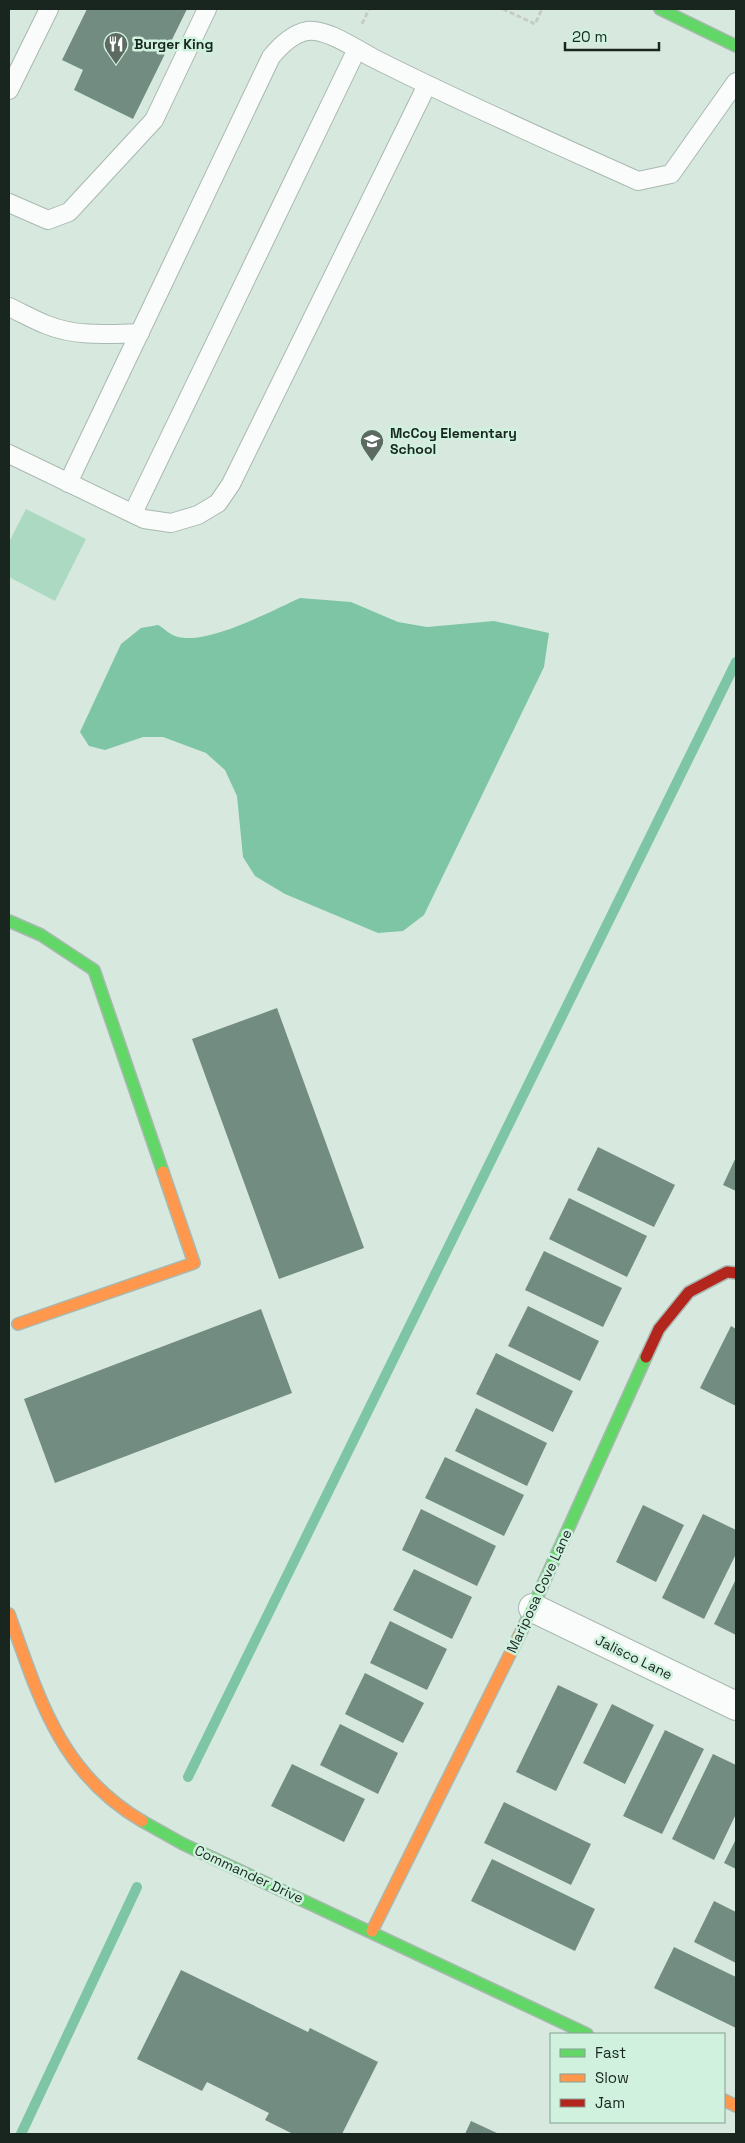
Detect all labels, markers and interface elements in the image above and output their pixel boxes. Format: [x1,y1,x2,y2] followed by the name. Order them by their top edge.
[565,20,659,52] scale bar
[572,27,607,46] text: 20 m
[103,31,129,65] restaurant icon: Burger King
[134,35,213,53] place label: Burger King
[390,424,517,458] place label: McCoy Elementary School
[359,428,385,462] school or university icon: McCoy Elementary School
[502,1526,576,1656] street label: Mariposa Cove Lane
[593,1631,675,1683] street label: Jalisco Lane
[192,1841,306,1907] street label: Commander Drive
[550,2033,725,2123] legend
[595,2043,626,2062] text: Fast
[595,2068,629,2087] text: Slow
[595,2093,625,2112] text: Jam

